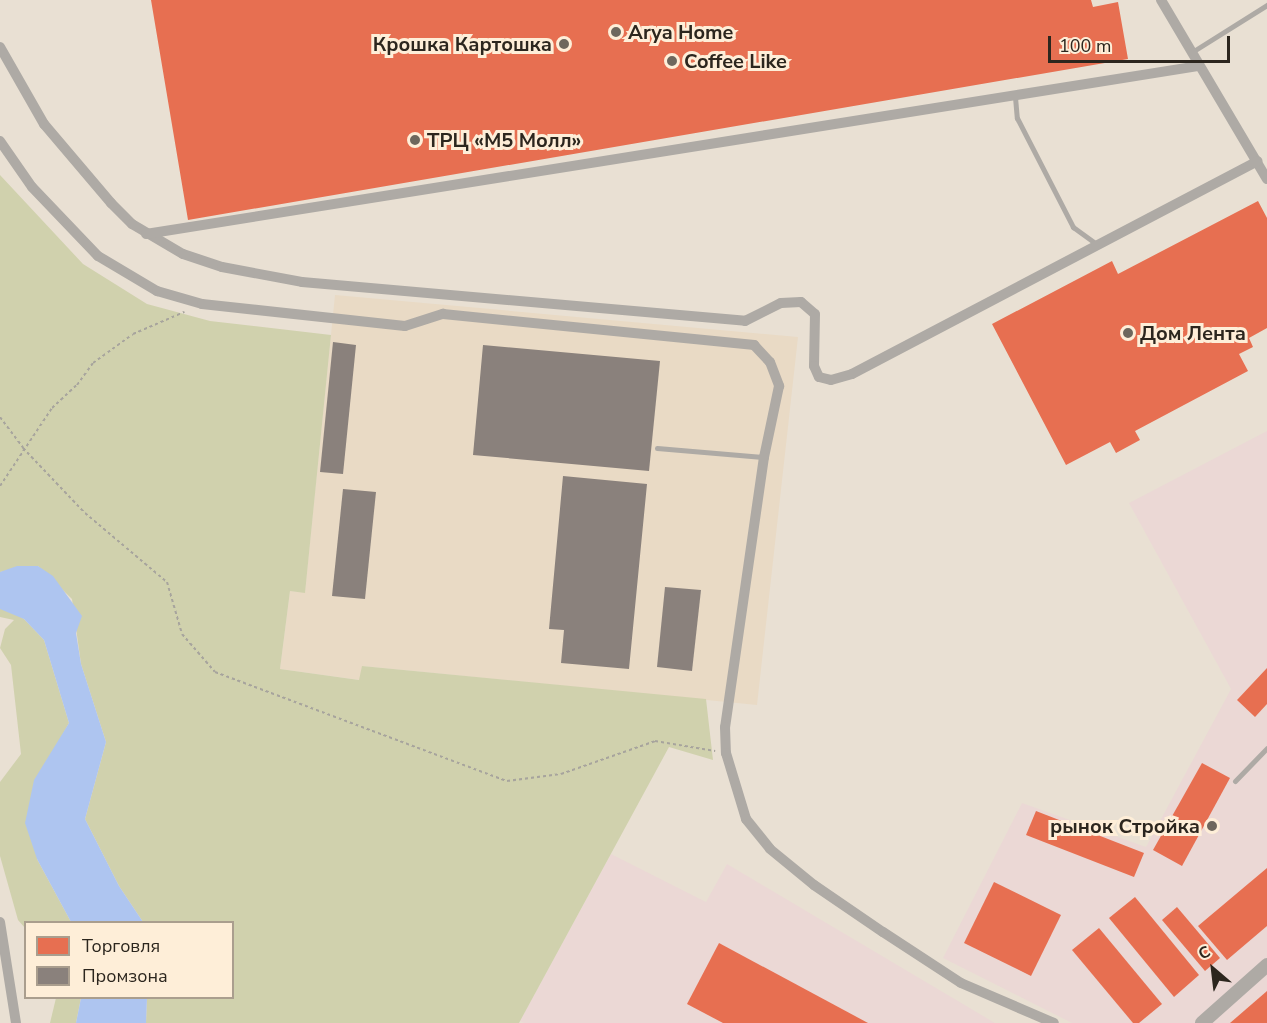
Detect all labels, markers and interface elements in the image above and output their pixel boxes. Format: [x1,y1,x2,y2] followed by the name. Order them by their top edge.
[628,20,733,44] place label: Arya Home
[1051,24,1232,62] scale bar
[609,25,623,39] marker: Arya Home
[373,32,552,56] place label: Крошка Картошка
[1059,34,1111,58] text: 100 m
[557,37,571,51] marker: Крошка Картошка
[684,49,787,73] place label: Coffee Like
[665,54,679,68] marker: Coffee Like
[427,128,581,152] place label: ТРЦ «М5 Молл»
[408,133,422,147] marker: ТРЦ «М5 Молл»
[1140,321,1246,345] place label: Дом Лента
[1121,326,1135,340] marker: Дом Лента
[1050,814,1200,838] place label: рынок Стройка
[1205,819,1219,833] marker: рынок Стройка
[24,921,234,999] legend
[82,934,160,958] text: Торговля
[1183,939,1243,999] north arrow
[1195,941,1215,965] text: С
[82,964,168,988] text: Промзона

